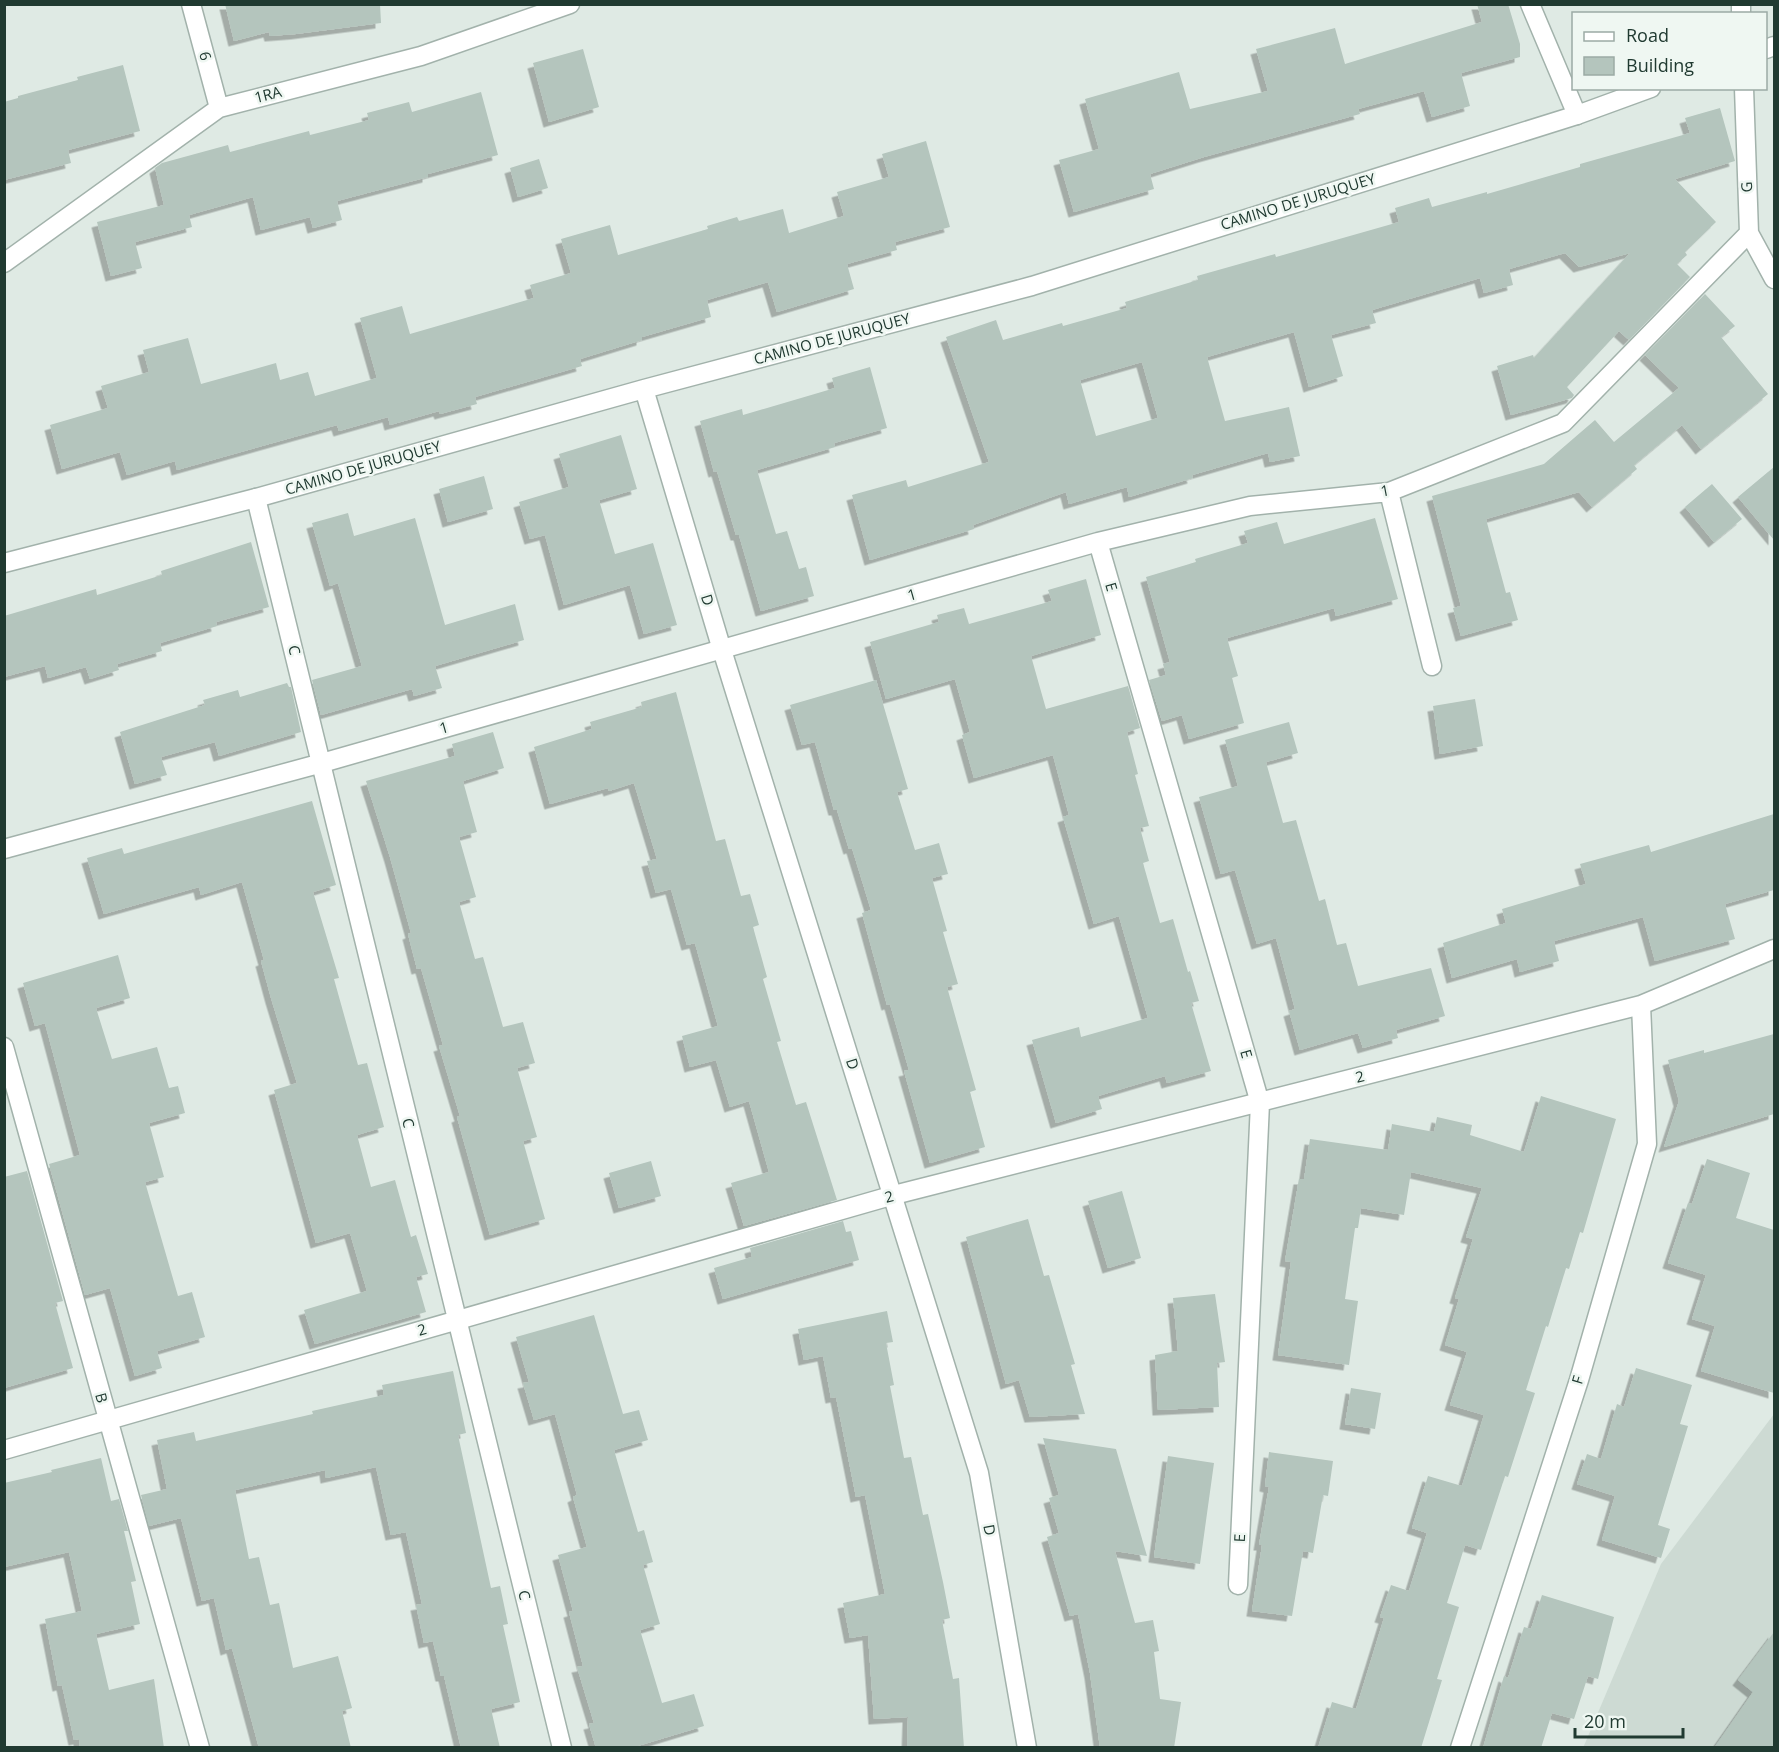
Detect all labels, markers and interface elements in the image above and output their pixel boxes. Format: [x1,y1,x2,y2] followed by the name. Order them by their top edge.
[1572,12,1767,90] legend
[1626,23,1669,47] text: Road
[195,49,217,62] street label: 6
[1626,53,1694,77] text: Building
[252,81,284,107] street label: 1RA
[1218,168,1378,234] street label: CAMINO DE JURUQUEY
[1736,181,1756,193] street label: G
[751,307,913,369] street label: CAMINO DE JURUQUEY
[283,435,443,499] street label: CAMINO DE JURUQUEY
[1379,479,1391,501] street label: 1
[1101,580,1123,593] street label: E
[905,583,919,605] street label: 1
[697,592,719,608] street label: D
[284,643,306,657] street label: C
[437,716,451,738] street label: 1
[1236,1047,1258,1060] street label: E
[842,1056,864,1072] street label: D
[1353,1065,1366,1087] street label: 2
[398,1116,420,1130] street label: C
[882,1185,895,1207] street label: 2
[415,1318,429,1340] street label: 2
[1566,1373,1588,1386] street label: F
[91,1390,113,1405] street label: B
[979,1523,1001,1537] street label: D
[1229,1533,1249,1543] street label: E
[514,1588,536,1602] street label: C
[1575,1701,1683,1739] scale bar
[1584,1709,1626,1733] text: 20 m

